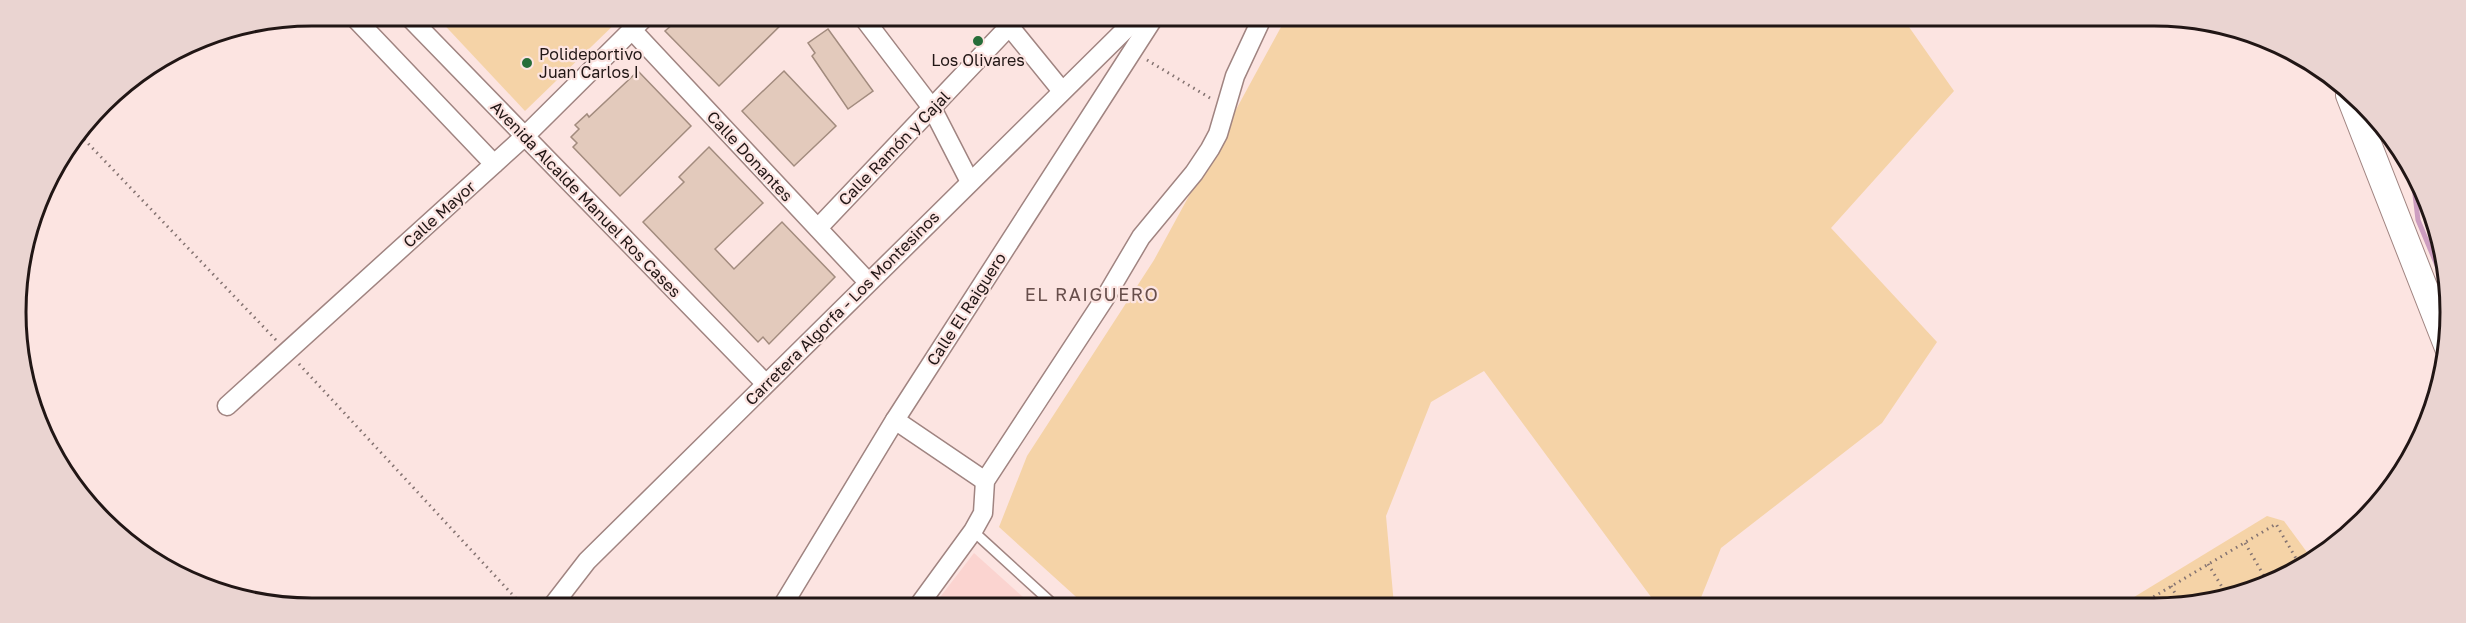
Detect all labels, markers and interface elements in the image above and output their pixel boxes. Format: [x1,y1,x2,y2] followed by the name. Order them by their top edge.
[971,34,985,48] marker: Los Olivares
[539,44,642,82] place label: Polideportivo Juan Carlos I
[931,50,1025,70] place label: Los Olivares
[520,56,534,70] marker: Polideportivo Juan Carlos I
[834,86,954,210] street label: Calle Ramón y Cajal
[487,97,685,301] street label: Avenida Alcalde Manuel Ros Cases
[703,106,797,206] street label: Calle Donantes
[399,176,479,252] street label: Calle Mayor
[741,207,943,409] street label: Carretera Algorfa - Los Montesinos
[922,249,1010,369] street label: Calle El Raiguero
[1025,283,1159,305] district label: EL RAIGUERO

